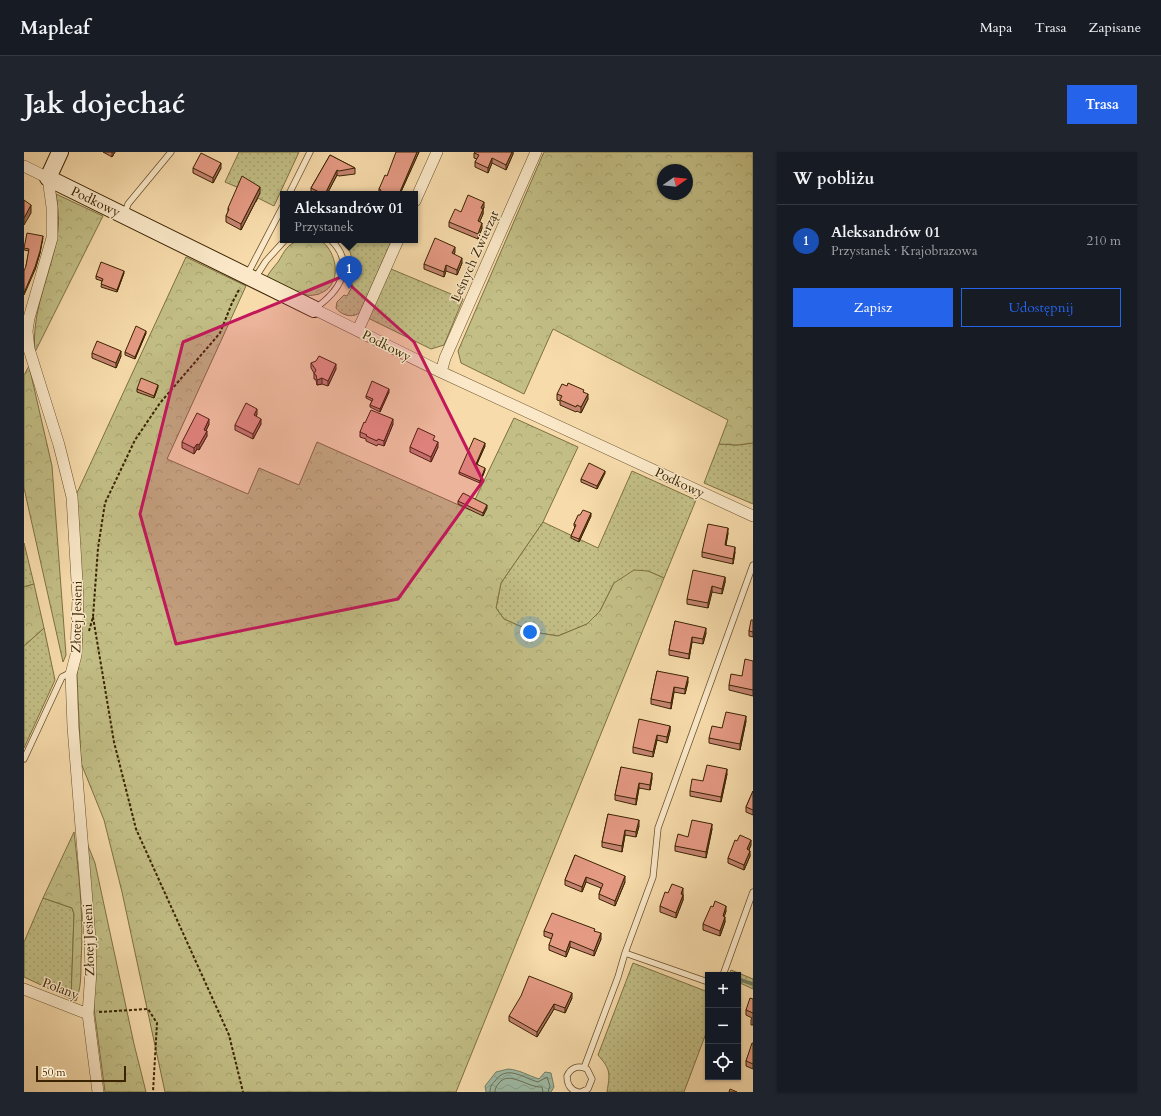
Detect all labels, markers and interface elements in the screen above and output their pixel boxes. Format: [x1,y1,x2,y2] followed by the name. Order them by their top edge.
[20,15,90,41] text: Mapleaf
[980,18,1012,37] text: Mapa
[1034,18,1067,37] text: Trasa
[1089,18,1141,37] text: Zapisane
[24,85,185,123] text: Jak dojechać
[1067,85,1137,124] button: Trasa
[657,164,693,200] north arrow
[793,167,874,190] text: W pobliżu
[68,182,123,222] street label: Podkowy
[280,191,418,243] popup
[294,198,404,218] text: Aleksandrów 01
[447,208,503,305] street label: Leśnych Zwierząt
[294,218,354,236] text: Przystanek
[831,222,941,242] text: Aleksandrów 01
[803,232,809,250] text: 1
[1087,232,1121,250] text: 210 m
[831,242,978,260] text: Przystanek · Krajobrazowa
[336,256,362,289] pin: 1
[793,288,953,327] button: Zapisz
[961,288,1121,327] button: Udostępnij
[359,326,414,366] street label: Podkowy
[652,464,707,502] street label: Podkowy
[67,580,87,653] street label: Złotej Jesieni
[520,622,540,642] your location
[79,903,99,976] street label: Złotej Jesieni
[705,972,741,1080] map controls
[705,972,741,1008] button: +
[40,974,82,1004] street label: Polany
[705,1008,741,1044] button: −
[705,1044,741,1080] button: locate
[36,1064,126,1083] scale bar
[42,1065,66,1080] text: 50 m

